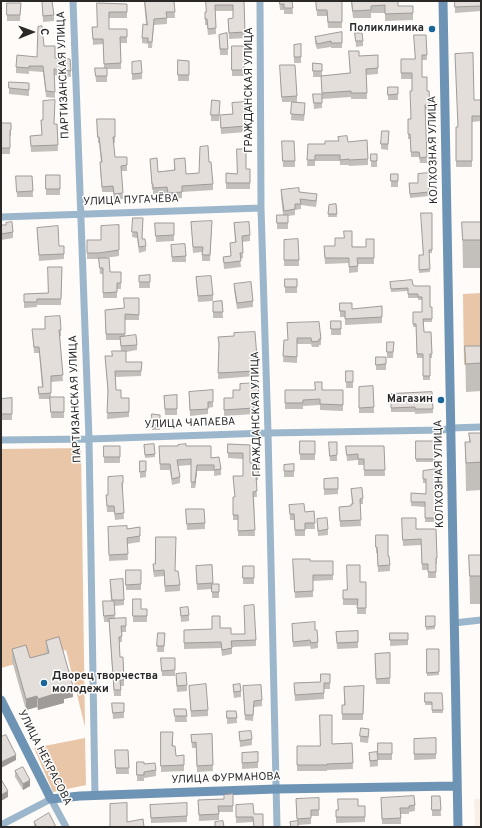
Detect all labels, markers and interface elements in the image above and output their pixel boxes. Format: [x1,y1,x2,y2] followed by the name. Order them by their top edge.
[55,11,73,139] street label: ПАРТИЗАНСКАЯ УЛИЦА
[12,12,52,52] north arrow
[349,22,424,36] place label: Поликлиника
[427,24,437,34] marker: Поликлиника
[243,27,257,153] street label: ГРАЖДАНСКАЯ УЛИЦА
[37,28,51,35] text: С
[426,96,442,204] street label: КОЛХОЗНАЯ УЛИЦА
[83,193,179,209] street label: УЛИЦА ПУГАЧЁВА
[67,335,85,463] street label: ПАРТИЗАНСКАЯ УЛИЦА
[249,351,265,477] street label: ГРАЖДАНСКАЯ УЛИЦА
[387,393,433,407] place label: Магазин
[436,395,446,405] marker: Магазин
[144,416,236,432] street label: УЛИЦА ЧАПАЕВА
[432,420,448,528] street label: КОЛХОЗНАЯ УЛИЦА
[52,670,158,696] place label: Дворец творчества молодежи
[39,678,49,688] marker: Дворец творчества молодежи
[14,708,74,808] street label: УЛИЦА НЕКРАСОВА
[171,770,281,788] street label: УЛИЦА ФУРМАНОВА

